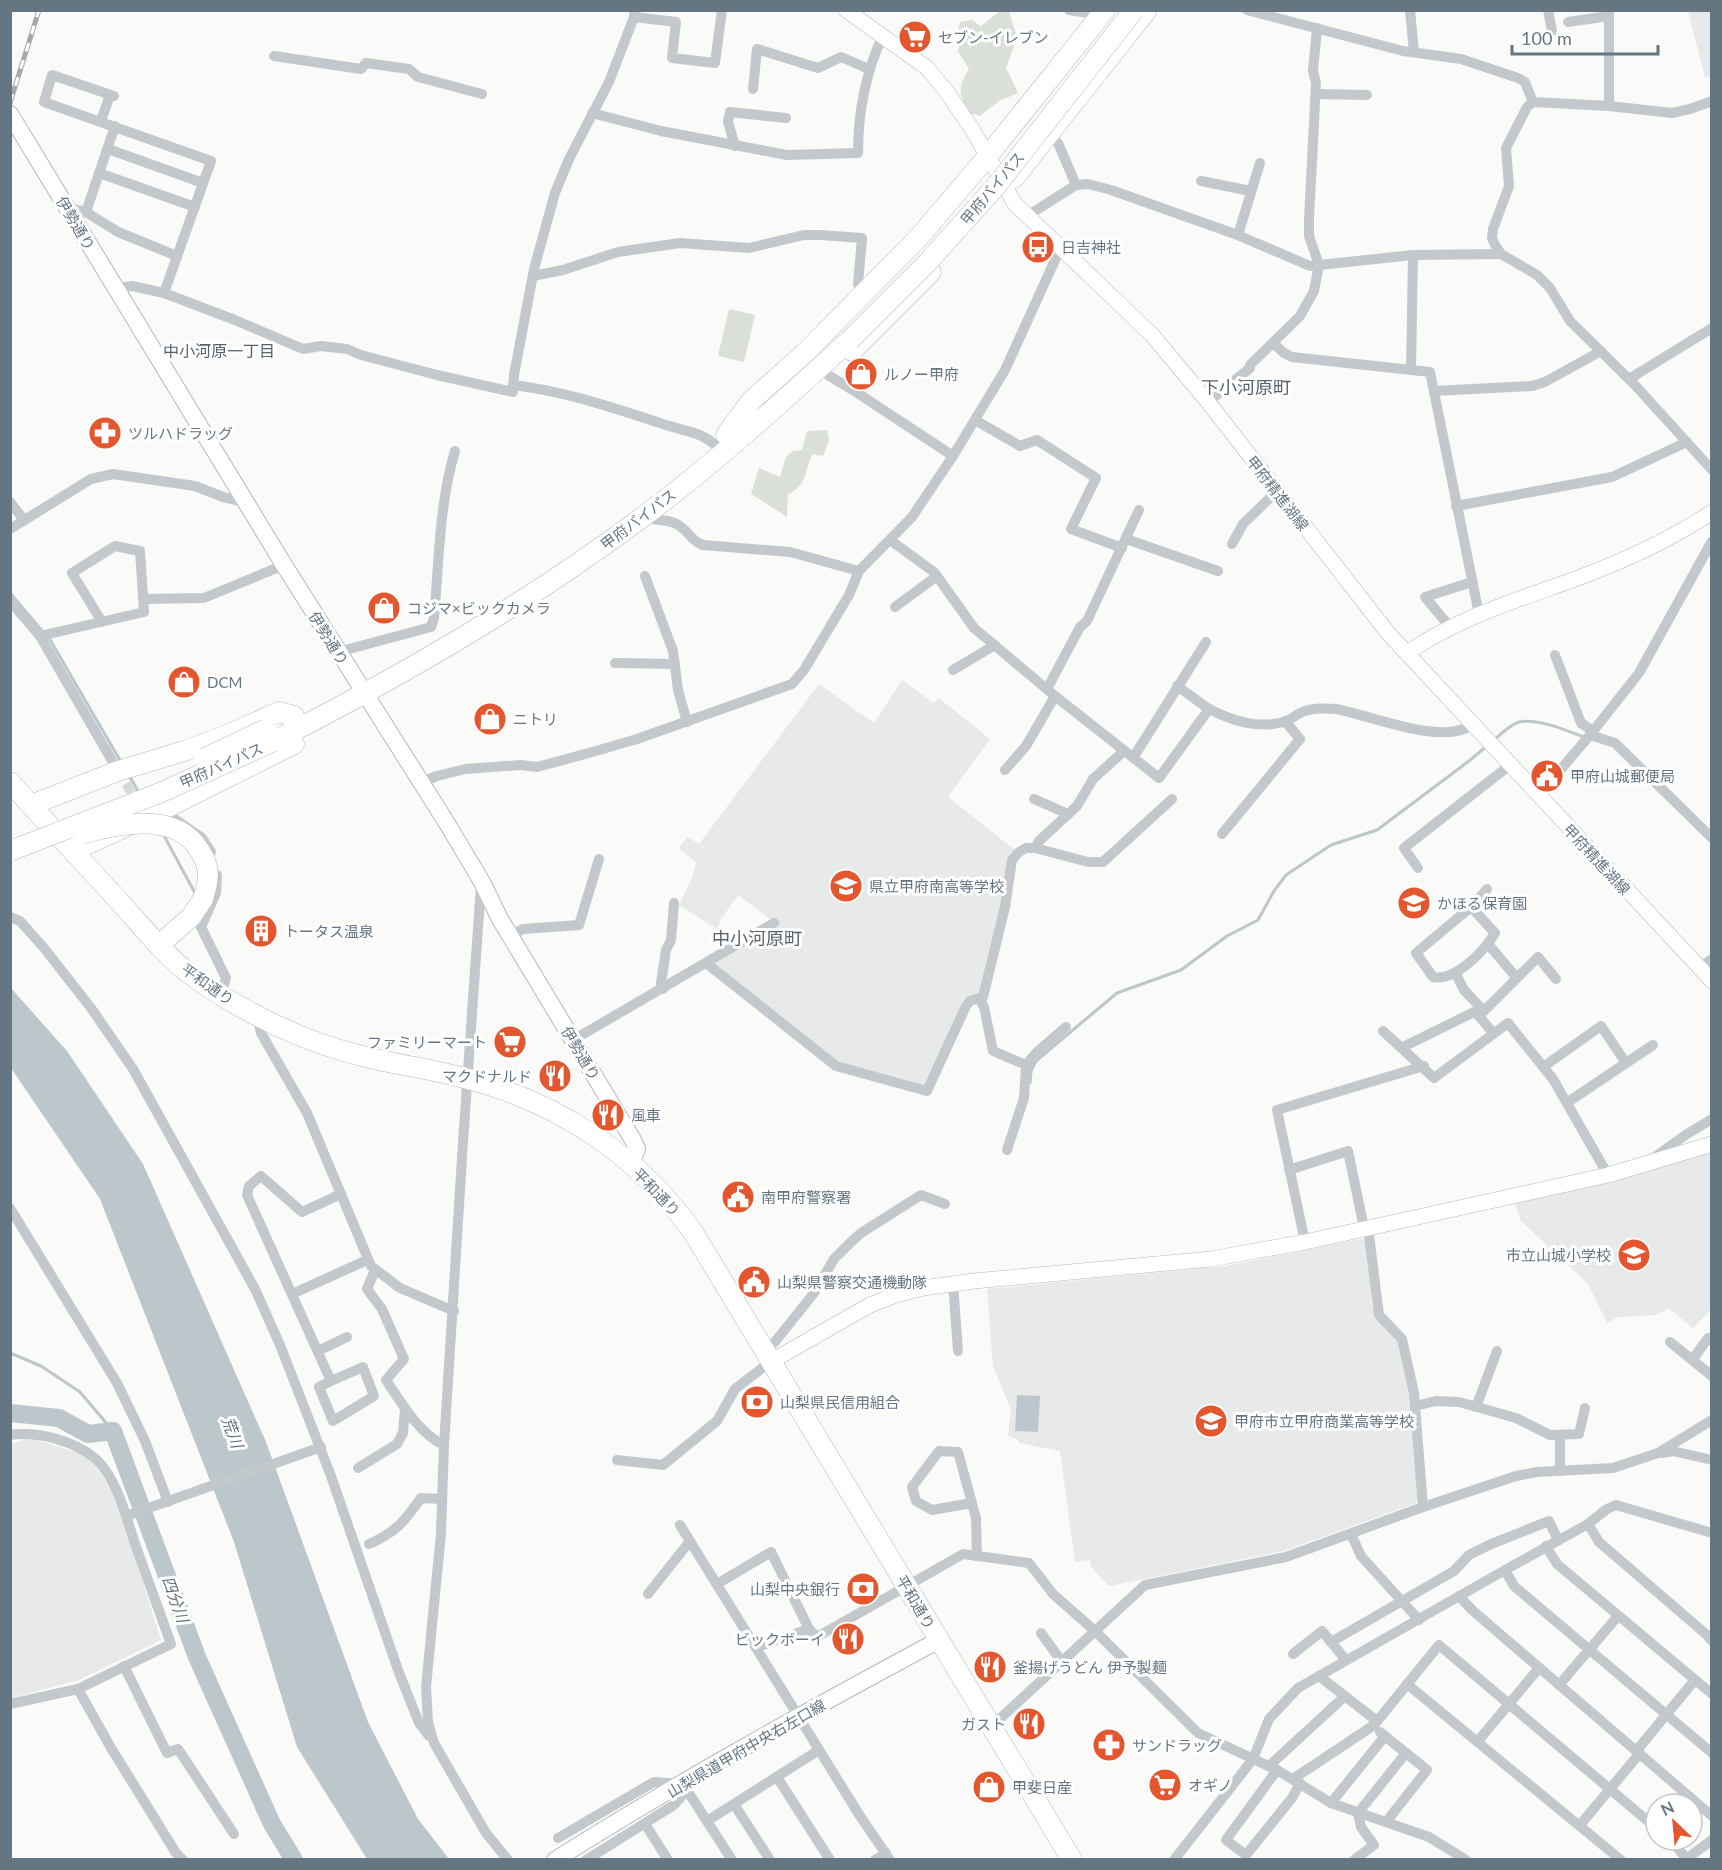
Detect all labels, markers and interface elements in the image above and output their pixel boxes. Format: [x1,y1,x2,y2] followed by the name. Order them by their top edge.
[1512,18,1658,56] scale bar
[897,19,933,55] supermarket icon: セブン-イレブン
[1521,27,1572,49] text: 100 m
[938,28,1049,46] place label: セブン-イレブン
[956,148,1028,228] street label: 甲府バイパス
[53,193,99,253] street label: 伊勢通り
[1020,229,1056,265] bus stop icon: 日吉神社
[1061,238,1121,256] place label: 日吉神社
[163,341,275,360] district label: 中小河原一丁目
[843,356,879,392] shop icon: ルノー甲府
[884,365,959,383] place label: ルノー甲府
[1201,376,1291,398] district label: 下小河原町
[87,415,123,451] pharmacy icon: ツルハドラッグ
[128,424,233,442] place label: ツルハドラッグ
[1243,452,1313,534] street label: 甲府精進湖線
[597,485,679,553] street label: 甲府バイパス
[366,590,402,626] shop icon: コジマ×ビックカメラ
[407,599,551,617] place label: コジマ×ビックカメラ
[305,608,353,668] street label: 伊勢通り
[166,664,202,700] shop icon: DCM
[207,673,242,691] place label: DCM
[472,701,508,737] shop icon: ニトリ
[513,710,558,728] place label: ニトリ
[176,739,266,791] street label: 甲府バイパス
[1529,758,1565,794] public building icon: 甲府山城郵便局
[1570,767,1675,785] place label: 甲府山城郵便局
[1560,820,1634,898] street label: 甲府精進湖線
[828,868,864,904] school or university icon: 県立甲府南高等学校
[869,877,1004,895] place label: 県立甲府南高等学校
[1396,885,1432,921] school or university icon: かほる保育園
[1437,894,1527,912] place label: かほる保育園
[243,913,279,949] building icon: トータス温泉
[284,922,374,940] place label: トータス温泉
[712,927,802,949] district label: 中小河原町
[178,959,238,1009] street label: 平和通り
[558,1023,604,1083] street label: 伊勢通り
[492,1024,528,1060] supermarket icon: ファミリーマート
[367,1033,487,1051] place label: ファミリーマート
[537,1058,573,1094] restaurant icon: マクドナルド
[442,1067,532,1085] place label: マクドナルド
[590,1097,626,1133] restaurant icon: 風車
[631,1106,661,1124] place label: 風車
[630,1164,684,1220] street label: 平和通り
[720,1179,756,1215] public building icon: 南甲府警察署
[761,1188,851,1206] place label: 南甲府警察署
[1616,1237,1652,1273] school or university icon: 市立山城小学校
[1506,1246,1611,1264] place label: 市立山城小学校
[736,1264,772,1300] public building icon: 山梨県警察交通機動隊
[777,1273,927,1291] place label: 山梨県警察交通機動隊
[739,1384,775,1420] bank icon: 山梨県民信用組合
[780,1393,900,1411] place label: 山梨県民信用組合
[1193,1403,1229,1439] school or university icon: 甲府市立甲府商業高等学校
[1234,1412,1414,1430] place label: 甲府市立甲府商業高等学校
[219,1414,248,1452] water label: 荒川
[845,1571,881,1607] bank icon: 山梨中央銀行
[893,1572,939,1632] street label: 平和通り
[159,1573,194,1627] water label: 四分川
[750,1580,840,1598] place label: 山梨中央銀行
[830,1621,866,1657] restaurant icon: ビックボーイ
[735,1630,825,1648] place label: ビックボーイ
[972,1649,1008,1685] restaurant icon: 釜揚げうどん 伊予製麺
[1013,1658,1167,1676] place label: 釜揚げうどん 伊予製麺
[664,1695,828,1801] street label: 山梨県道甲府中央右左口線
[1011,1706,1047,1742] restaurant icon: ガスト
[961,1715,1006,1733] place label: ガスト
[1091,1727,1127,1763] pharmacy icon: サンドラッグ
[1132,1736,1222,1754] place label: サンドラッグ
[1147,1767,1183,1803] supermarket icon: オギノ
[971,1769,1007,1805] shop icon: 甲斐日産
[1188,1776,1232,1794] place label: オギノ
[1012,1778,1072,1796] place label: 甲斐日産
[1644,1792,1704,1852] north arrow
[1658,1797,1677,1819] text: N

